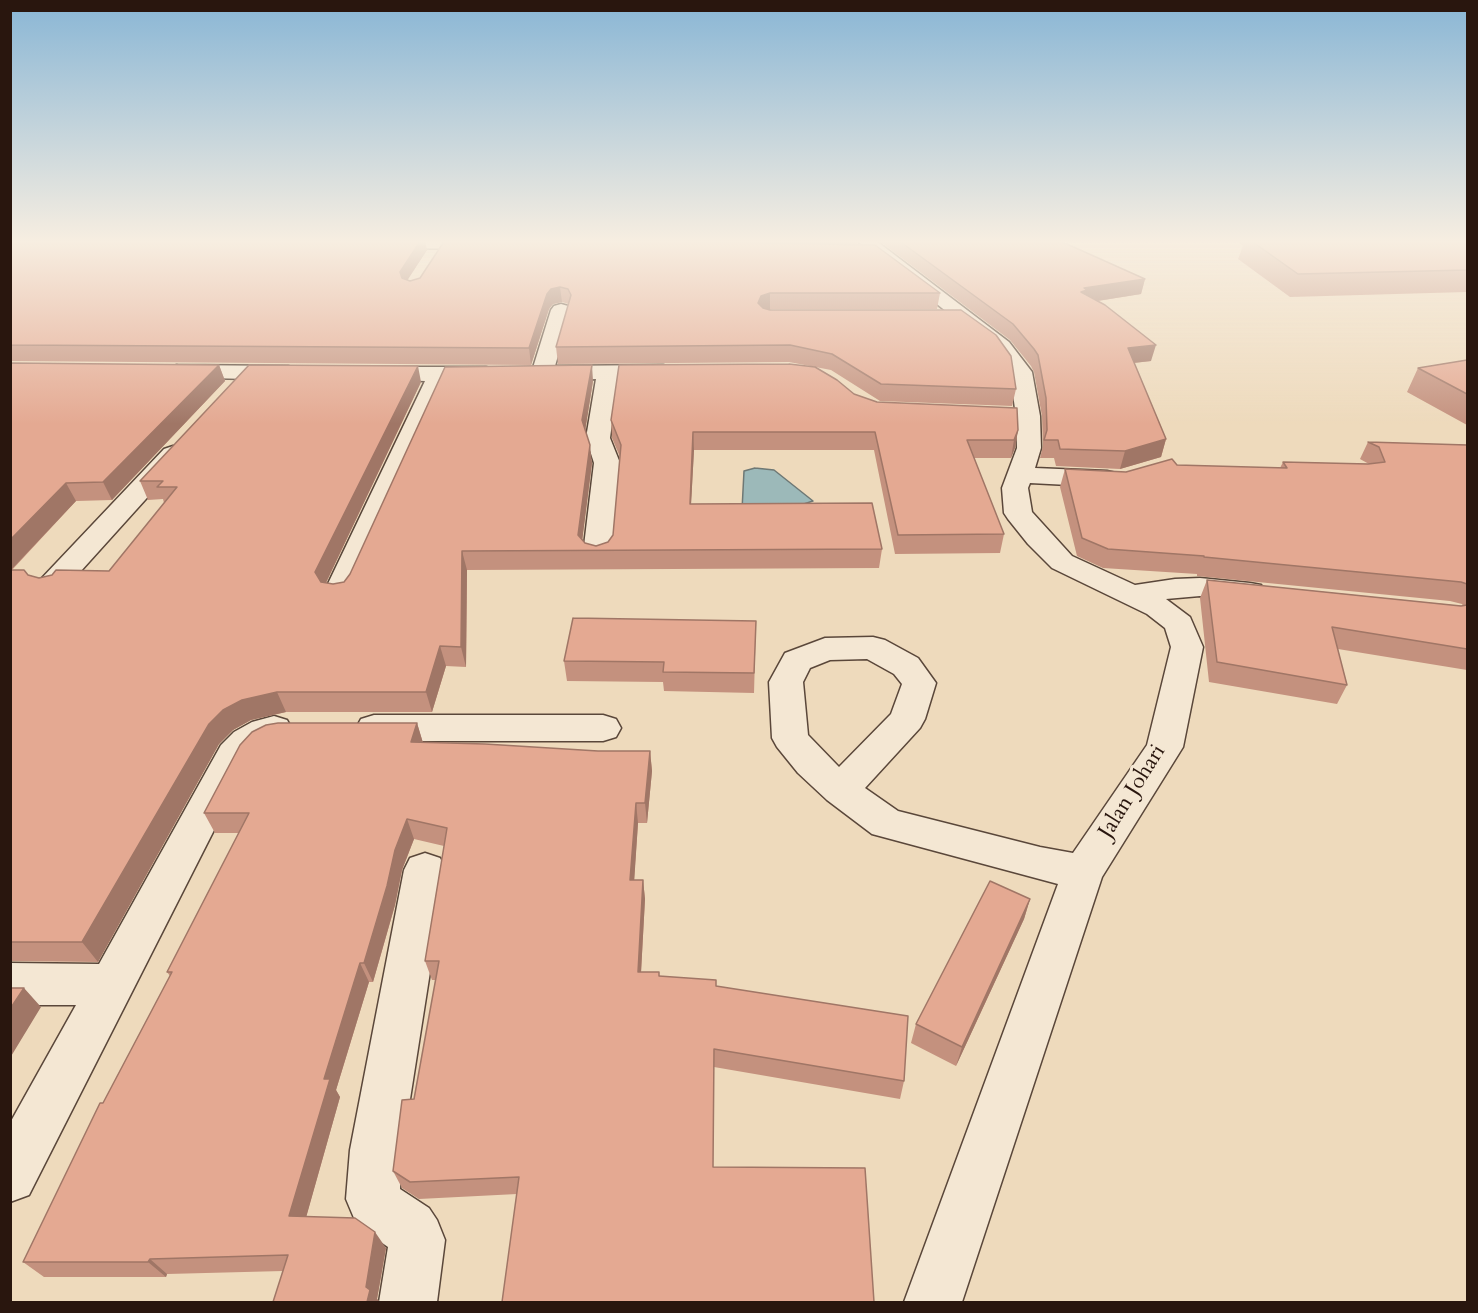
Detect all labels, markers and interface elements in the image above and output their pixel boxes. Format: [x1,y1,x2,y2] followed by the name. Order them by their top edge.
[1094,740,1172,844] street label: Jalan Johari

